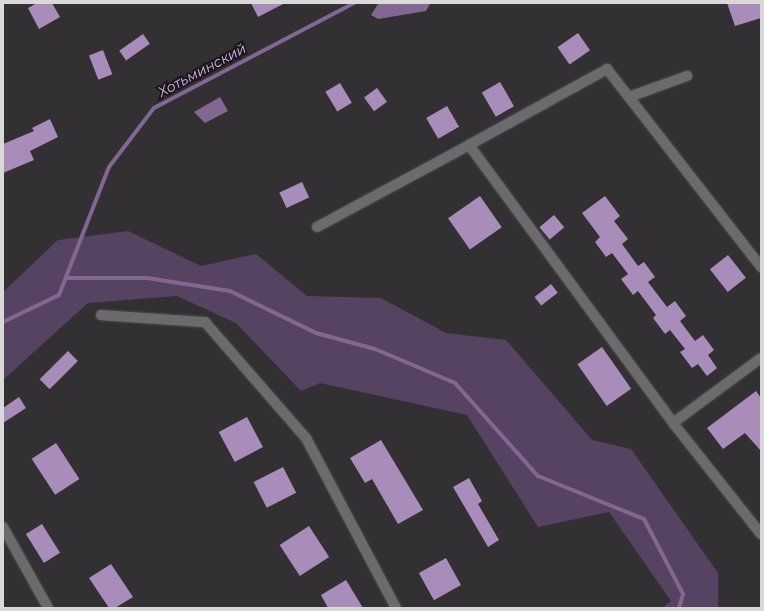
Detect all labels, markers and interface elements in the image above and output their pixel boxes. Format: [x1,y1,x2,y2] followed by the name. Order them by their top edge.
[155,40,249,100] water label: Хотьминский

